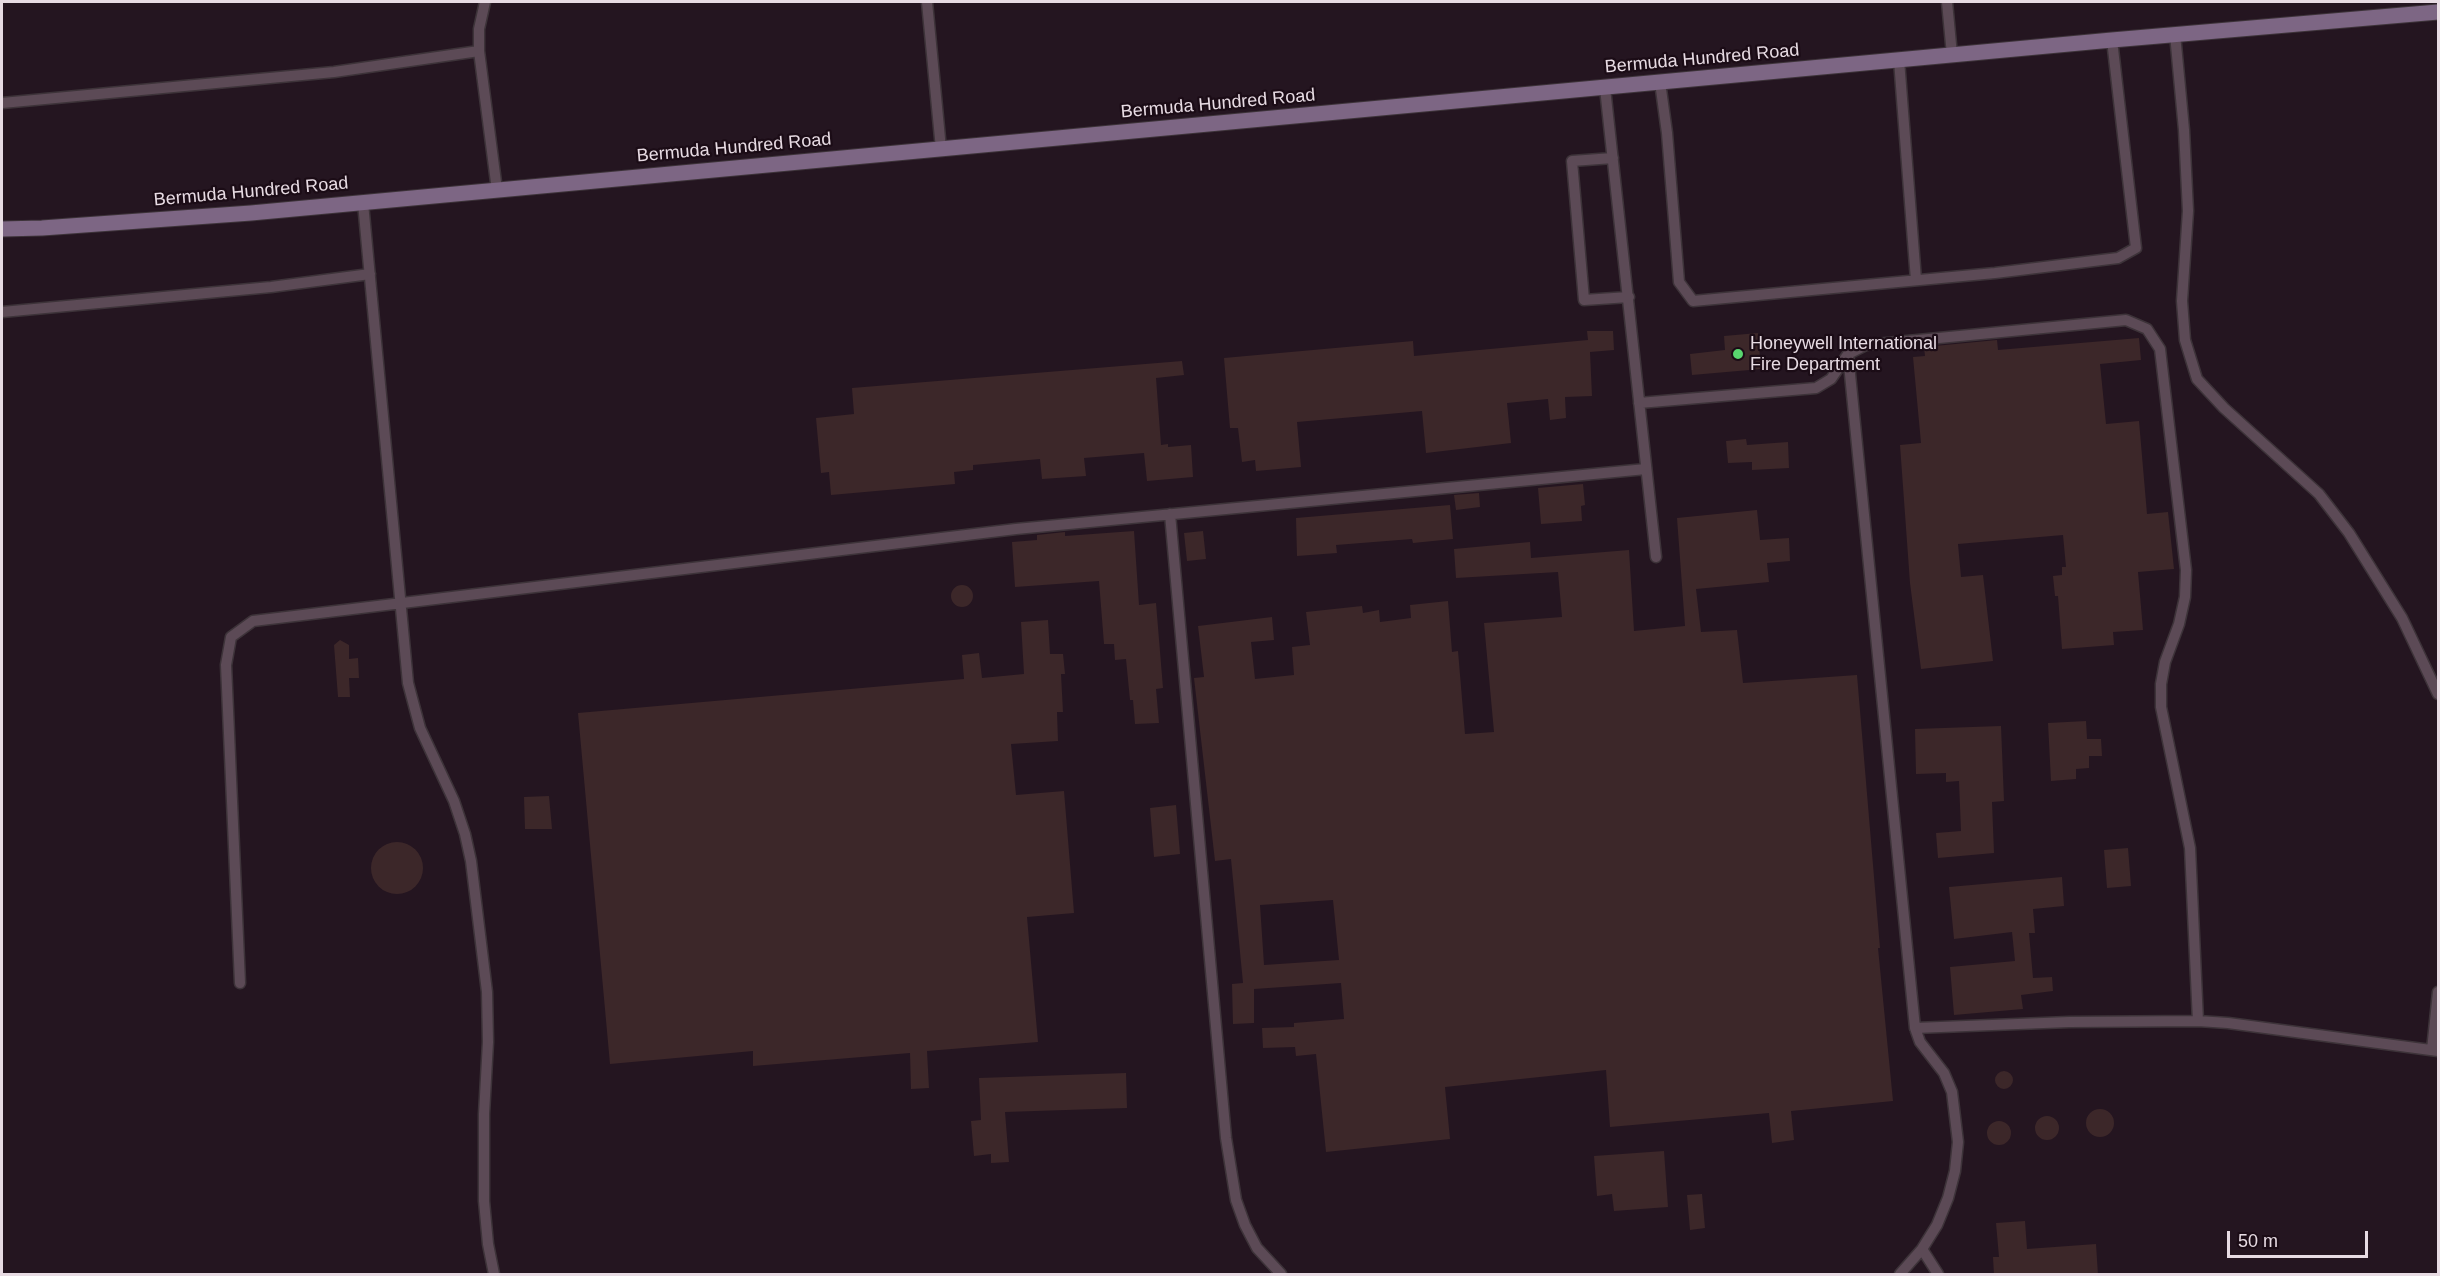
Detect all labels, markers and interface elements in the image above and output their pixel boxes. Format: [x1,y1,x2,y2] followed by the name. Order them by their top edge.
[1604,40,1800,78] street label: Bermuda Hundred Road
[1120,85,1316,123] street label: Bermuda Hundred Road
[636,129,832,167] street label: Bermuda Hundred Road
[153,173,349,211] street label: Bermuda Hundred Road
[1750,333,1937,376] place label: Honeywell International Fire Department
[1731,347,1745,361] marker: Honeywell International Fire Department
[2230,1219,2371,1257] scale bar
[2238,1231,2278,1251] text: 50 m

